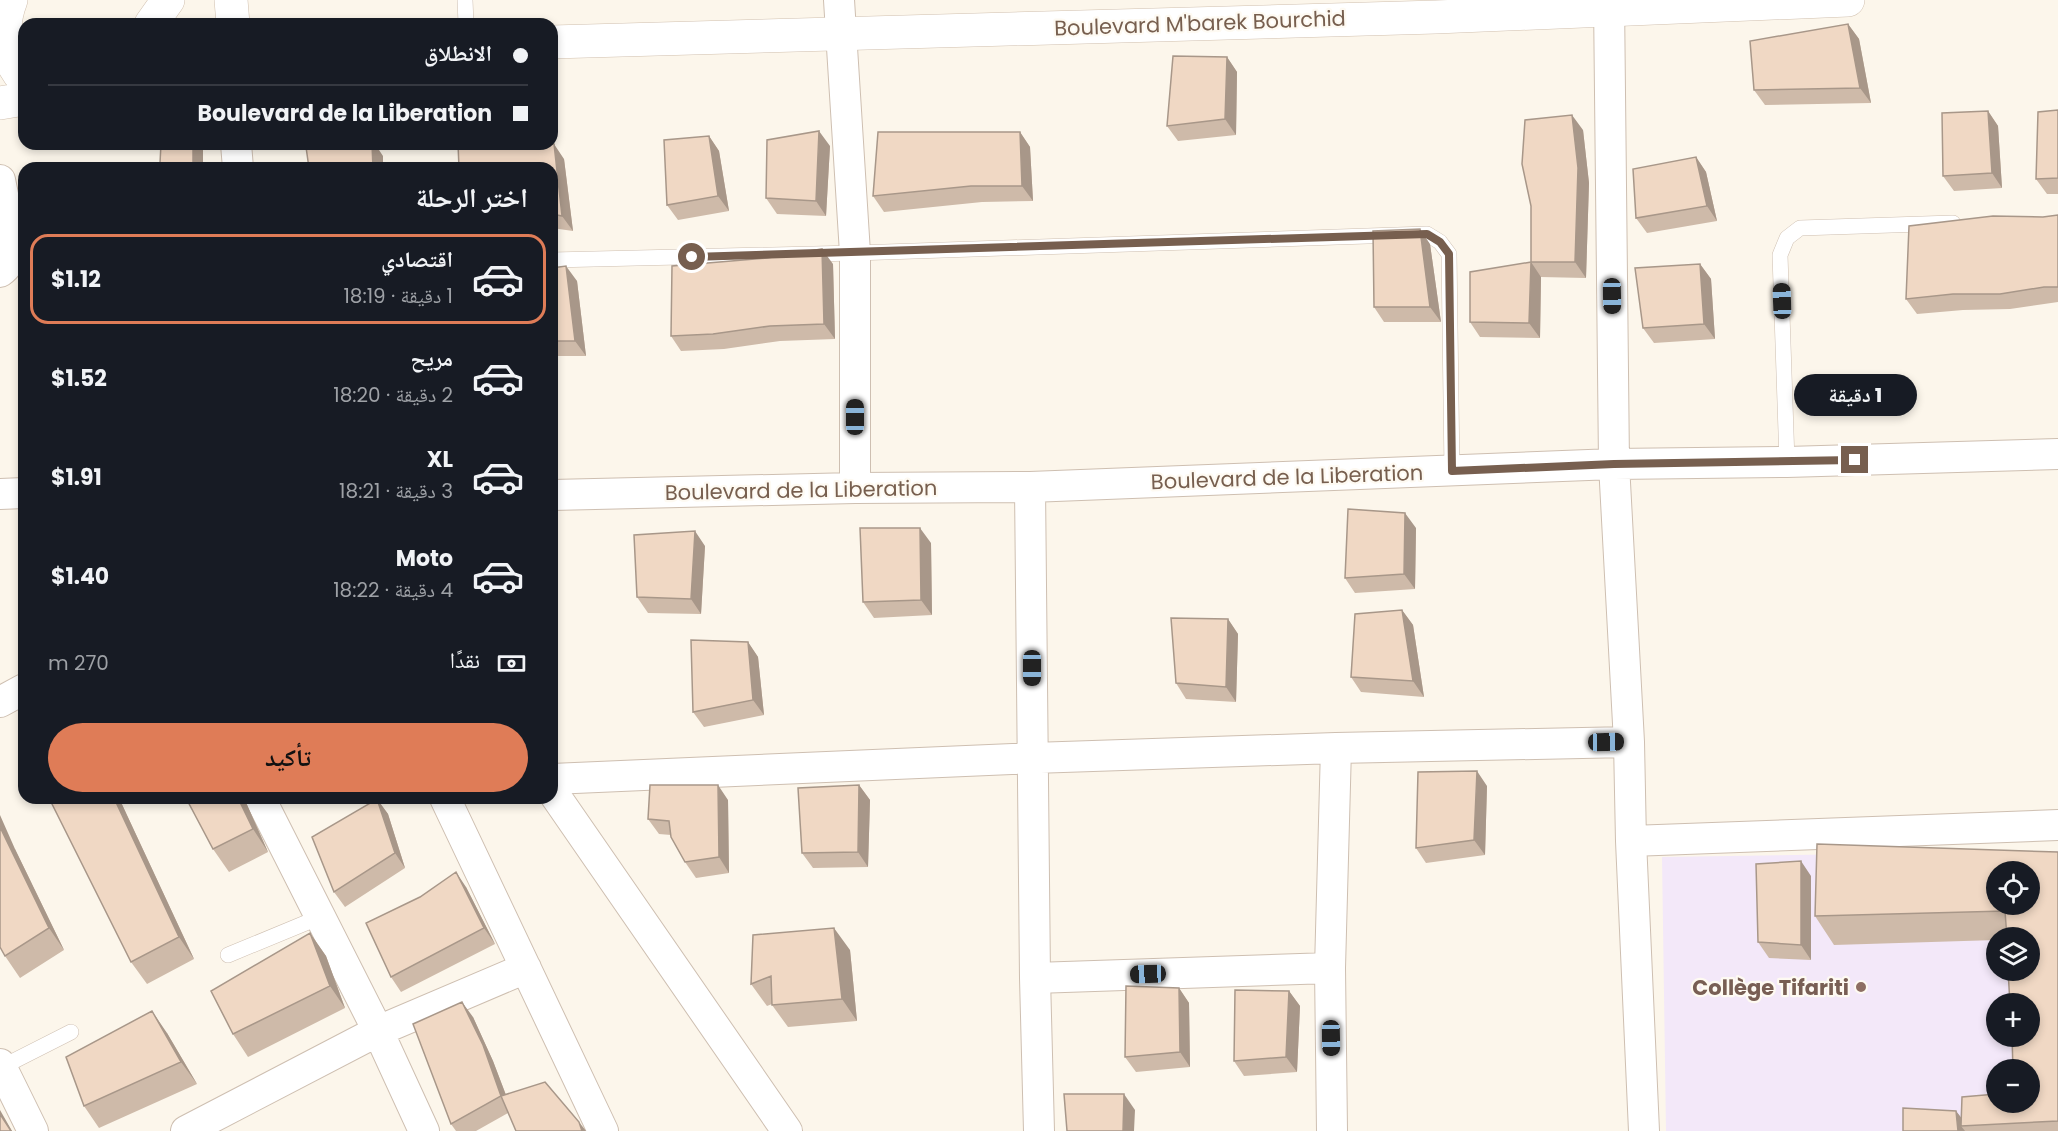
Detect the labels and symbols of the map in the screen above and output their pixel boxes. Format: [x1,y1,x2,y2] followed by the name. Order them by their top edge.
[1054,3,1346,43] street label: Boulevard M'barek Bourchid
[678,243,705,270] route start
[1603,278,1621,314] car
[1772,283,1792,319] car
[1794,373,1916,415] callout: 1 دقيقة
[846,399,864,435] car
[1841,446,1868,473] route end
[1150,458,1424,496] street label: Boulevard de la Liberation
[665,473,937,507] street label: Boulevard de la Liberation
[1023,650,1041,686] car
[1588,733,1624,751] car
[1130,964,1166,984] car
[1692,973,1849,1002] place label: Collège Tifariti
[1854,980,1868,994] marker: Collège Tifariti
[1322,1020,1340,1056] car

